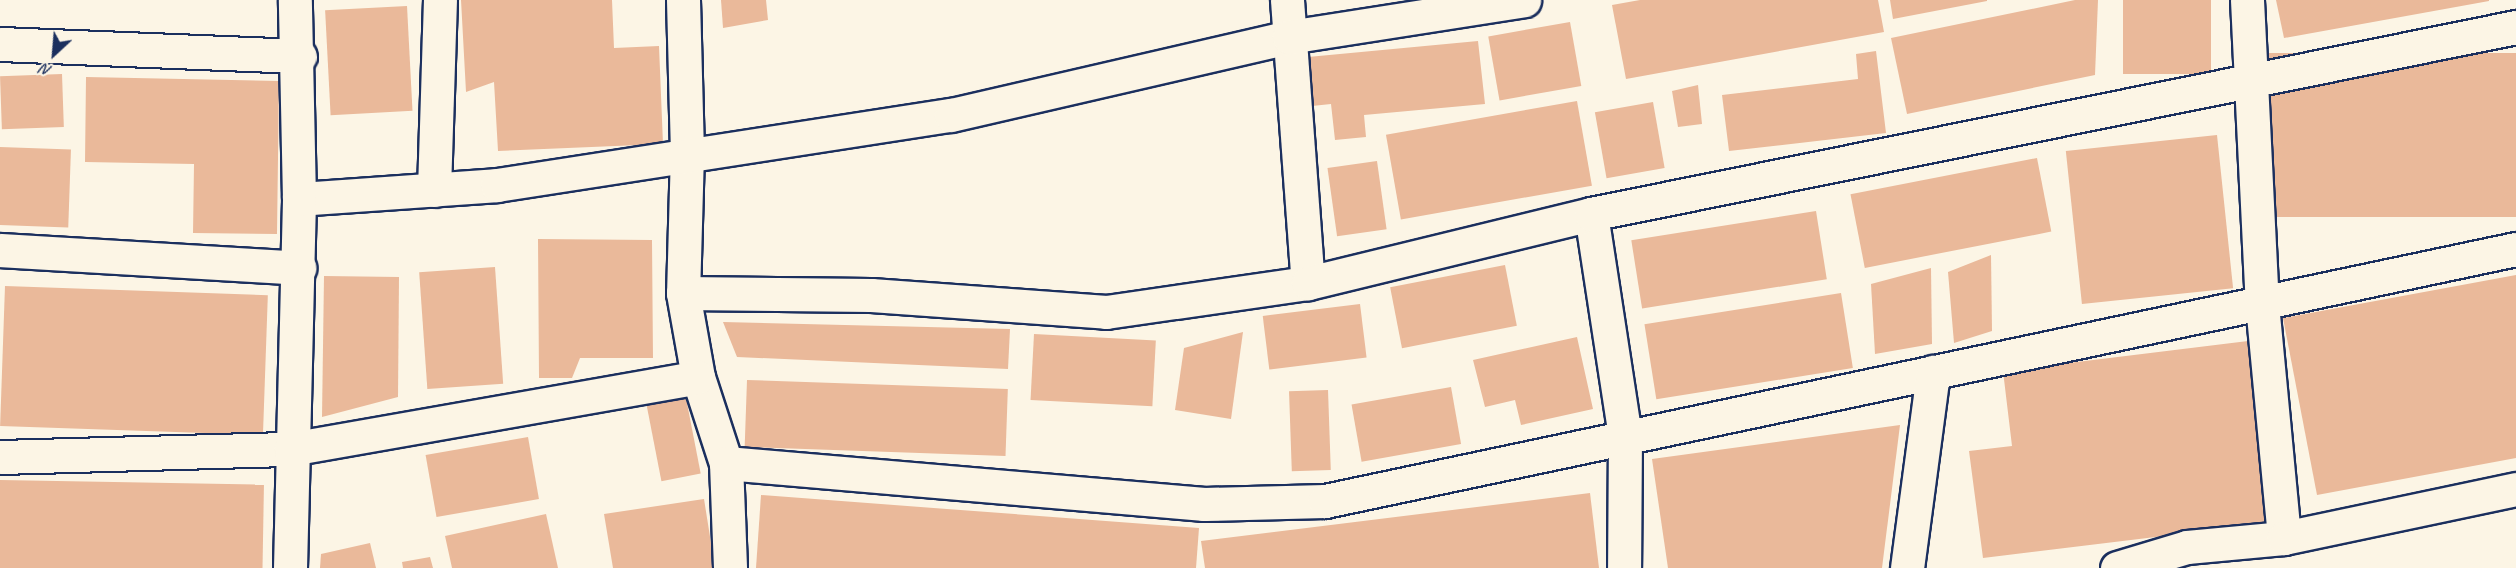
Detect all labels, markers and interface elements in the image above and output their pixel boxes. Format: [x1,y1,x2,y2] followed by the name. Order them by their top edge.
[24,24,84,84] north arrow
[37,59,55,81] text: N

